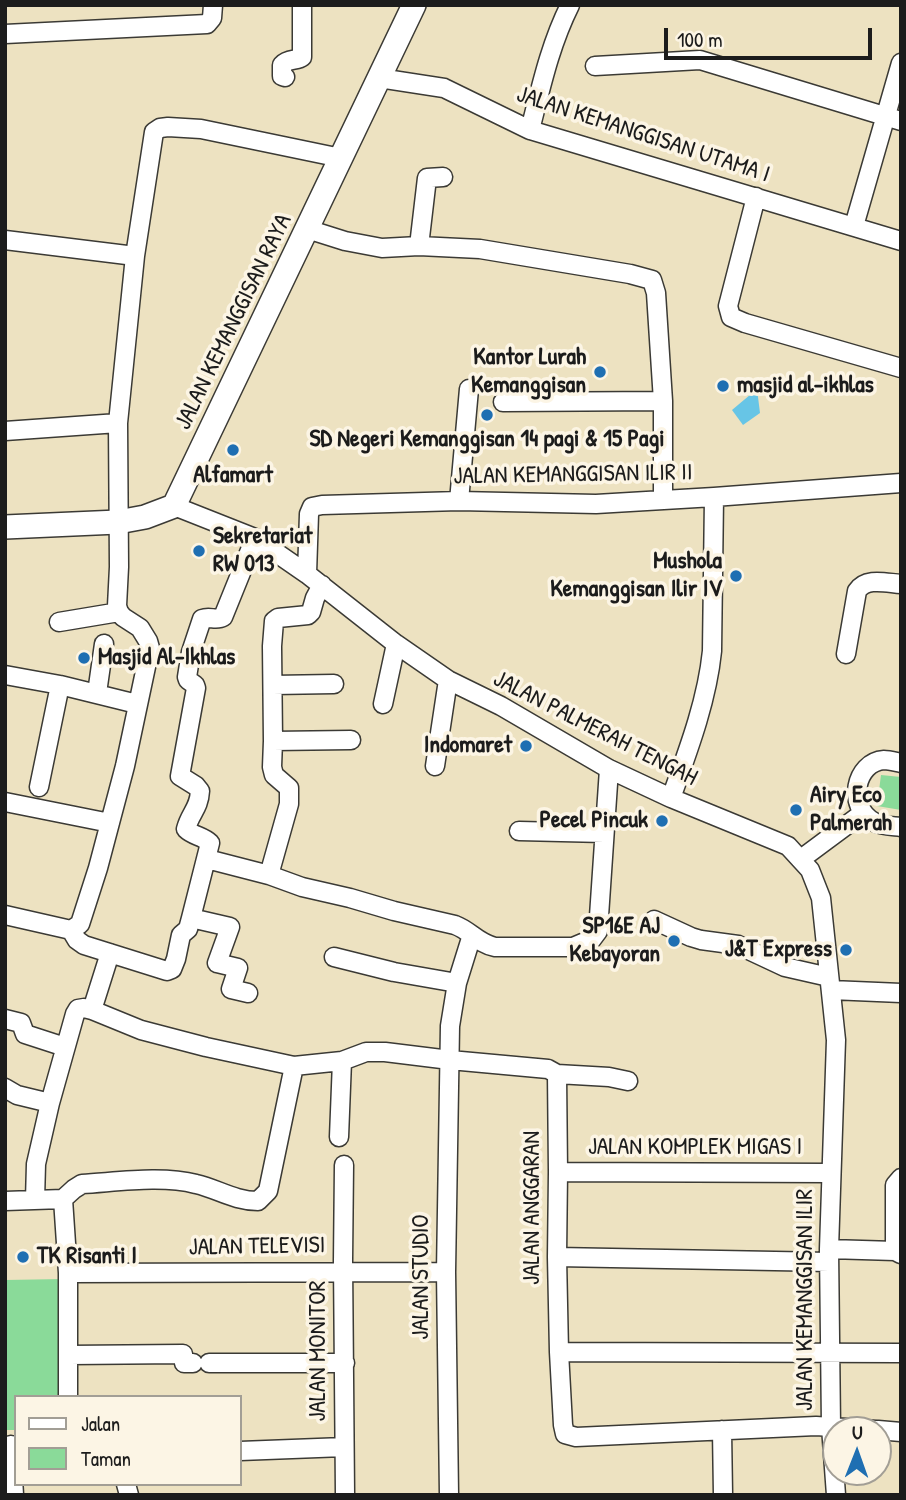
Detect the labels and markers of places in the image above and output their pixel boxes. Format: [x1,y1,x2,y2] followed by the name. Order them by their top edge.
[471,344,586,400] place label: Kantor Lurah Kemanggisan
[592,364,608,380] marker: Kantor Lurah Kemanggisan
[737,372,874,400] place label: masjid al-ikhlas
[715,378,731,394] marker: masjid al-ikhlas
[479,407,495,423] marker: SD Negeri Kemanggisan 14 pagi & 15 Pagi
[309,426,665,454] place label: SD Negeri Kemanggisan 14 pagi & 15 Pagi
[225,442,241,458] marker: Alfamart
[193,462,273,490] place label: Alfamart
[213,523,312,579] place label: Sekretariat RW 013
[191,543,207,559] marker: Sekretariat RW 013
[550,548,722,604] place label: Mushola Kemanggisan Ilir IV
[728,568,744,584] marker: Mushola Kemanggisan Ilir IV
[98,644,235,672] place label: Masjid Al-Ikhlas
[76,650,92,666] marker: Masjid Al-Ikhlas
[424,732,512,760] place label: Indomaret
[518,738,534,754] marker: Indomaret
[810,782,892,838] place label: Airy Eco Palmerah
[788,802,804,818] marker: Airy Eco Palmerah
[539,807,648,835] place label: Pecel Pincuk
[654,813,670,829] marker: Pecel Pincuk
[569,913,660,969] place label: SP16E AJ Kebayoran
[666,933,682,949] marker: SP16E AJ Kebayoran
[725,936,832,964] place label: J&T Express
[838,942,854,958] marker: J&T Express
[37,1243,137,1271] place label: TK Risanti I
[15,1249,31,1265] marker: TK Risanti I

